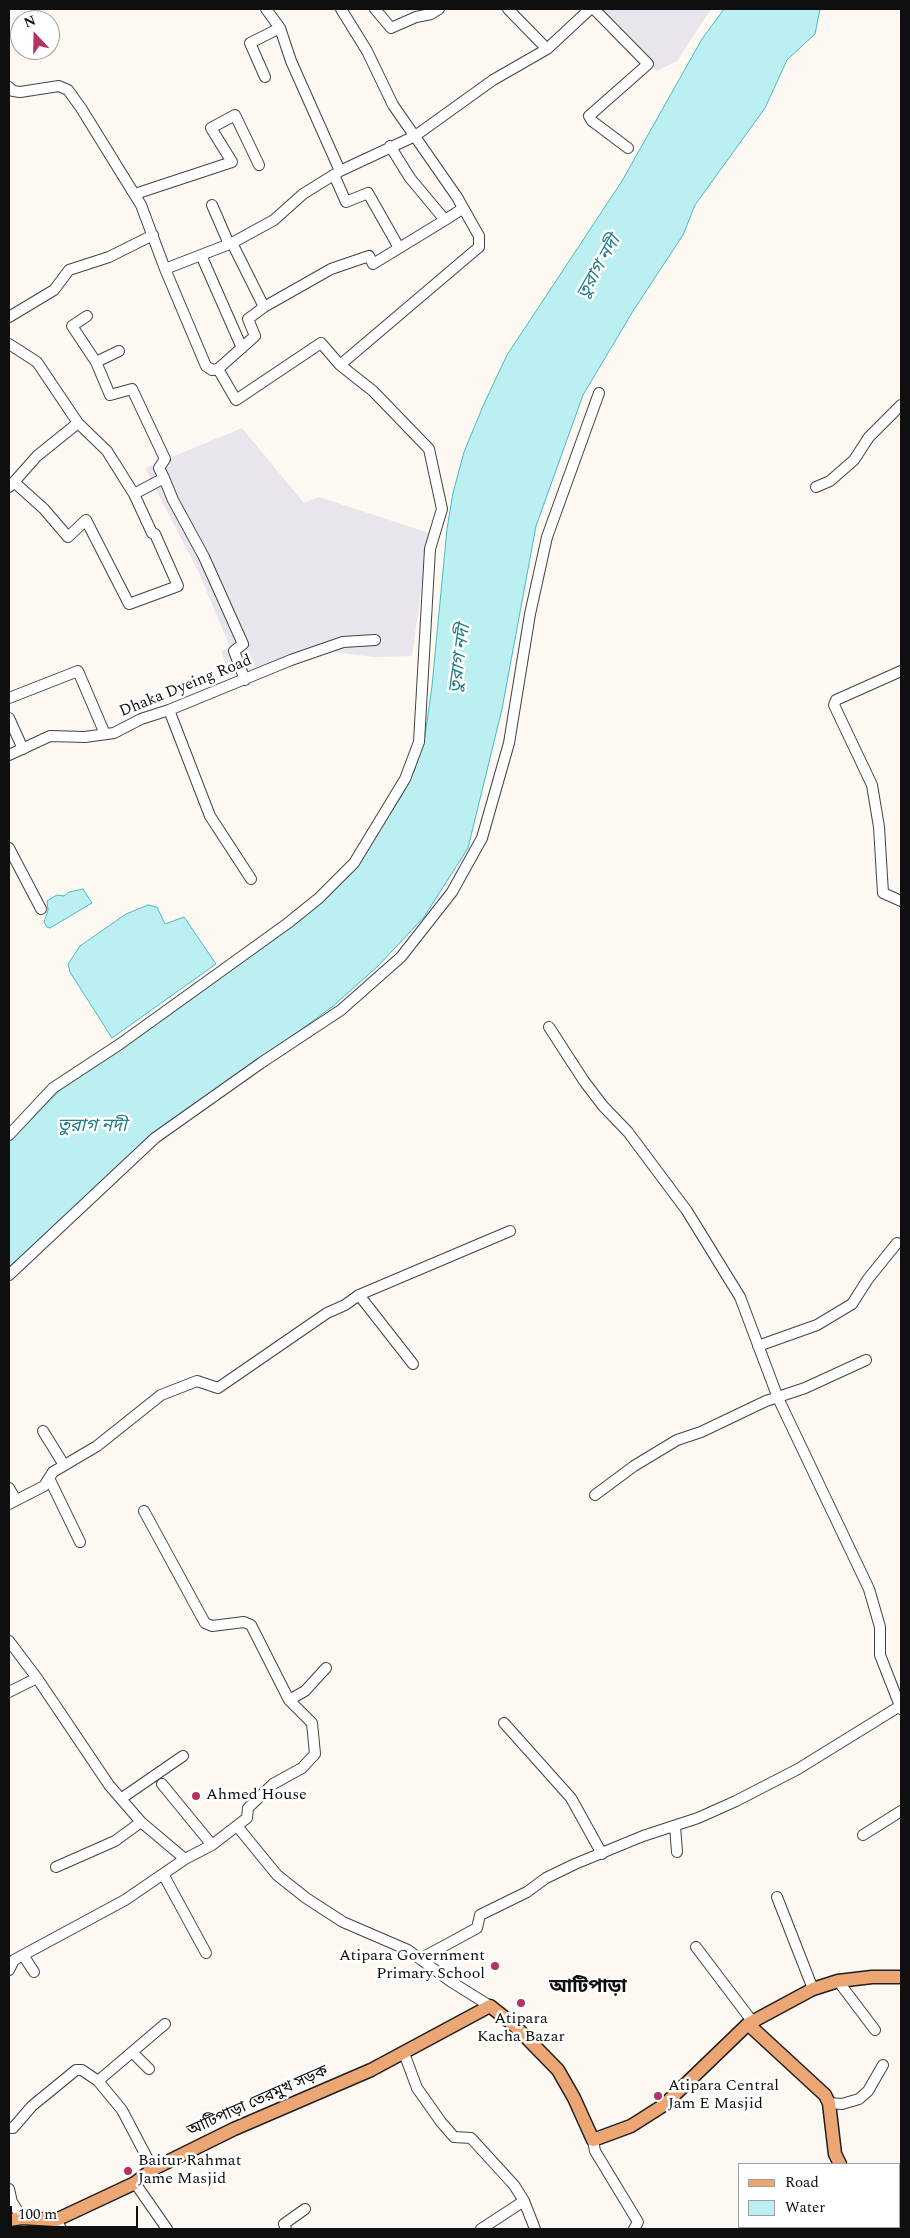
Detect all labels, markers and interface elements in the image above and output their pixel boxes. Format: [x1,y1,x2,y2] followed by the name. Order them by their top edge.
[10,10,60,60] north arrow
[21,10,39,33] text: N
[573,232,627,304] water label: তুরাগ নদী
[445,623,477,695] water label: তুরাগ নদী
[117,652,255,722] street label: Dhaka Dyeing Road
[57,1116,127,1138] water label: তুরাগ নদী
[206,1786,307,1806] place label: Ahmed House
[190,1790,202,1802] marker: Ahmed House
[339,1947,485,1985] place label: Atipara Government Primary School
[489,1960,501,1972] marker: Atipara Government Primary School
[549,1977,627,1999] district label: আটিপাড়া
[515,1997,527,2009] marker: Atipara Kacha Bazar
[477,2010,565,2048] place label: Atipara Kacha Bazar
[185,2062,331,2142] street label: আটিপাড়া তেরমুখ সড়ক
[668,2077,779,2115] place label: Atipara Central Jam E Masjid
[652,2090,664,2102] marker: Atipara Central Jam E Masjid
[138,2152,241,2190] place label: Baitur Rahmat Jame Masjid
[738,2163,900,2228] legend
[122,2165,134,2177] marker: Baitur Rahmat Jame Masjid
[785,2171,819,2194] text: Road
[12,2196,140,2228] scale bar
[785,2196,825,2219] text: Water
[18,2203,57,2226] text: 100 m

